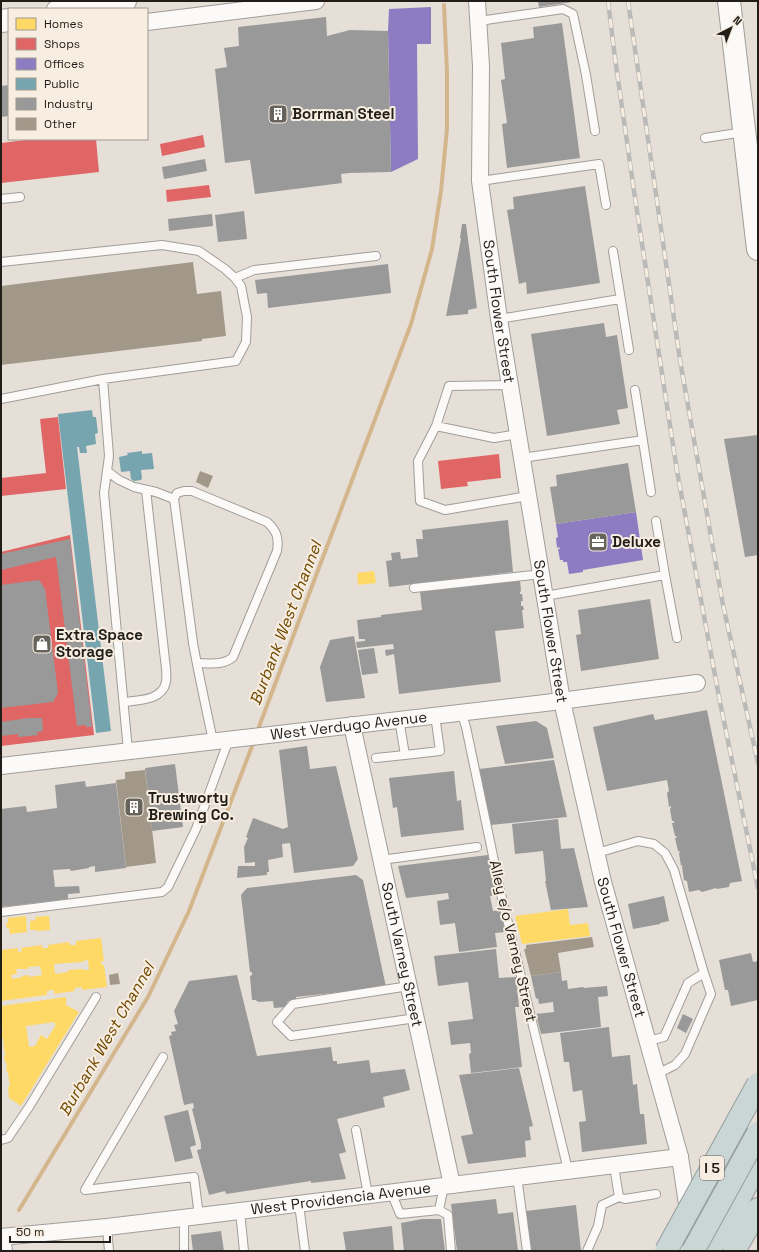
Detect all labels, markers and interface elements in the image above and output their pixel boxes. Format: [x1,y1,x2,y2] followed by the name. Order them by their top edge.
[8,8,148,140] legend
[711,8,751,48] north arrow
[730,13,745,28] text: N
[44,16,83,32] text: Homes
[44,36,80,52] text: Shops
[44,56,84,72] text: Offices
[44,76,79,92] text: Public
[44,96,93,112] text: Industry
[267,103,289,125] building icon: Borrman Steel
[292,104,395,123] place label: Borrman Steel
[44,116,77,132] text: Other
[479,239,519,385] street label: South Flower Street
[587,531,609,553] office icon: Deluxe
[612,532,661,551] place label: Deluxe
[245,536,327,708] water label: Burbank West Channel
[530,558,572,704] street label: South Flower Street
[56,625,143,661] place label: Extra Space Storage
[31,633,53,655] shop icon: Extra Space Storage
[269,707,428,744] street label: West Verdugo Avenue
[148,788,234,824] place label: Trustworty Brewing Co.
[123,796,145,818] building icon: Trustworty Brewing Co.
[486,858,541,1024] street label: Alley e/o Varney Street
[593,875,650,1020] street label: South Flower Street
[377,880,427,1029] street label: South Varney Street
[54,957,160,1120] water label: Burbank West Channel
[700,1156,724,1180] road number: I 5
[250,1178,432,1219] street label: West Providencia Avenue
[10,1218,110,1244] scale bar
[16,1224,44,1240] text: 50 m

